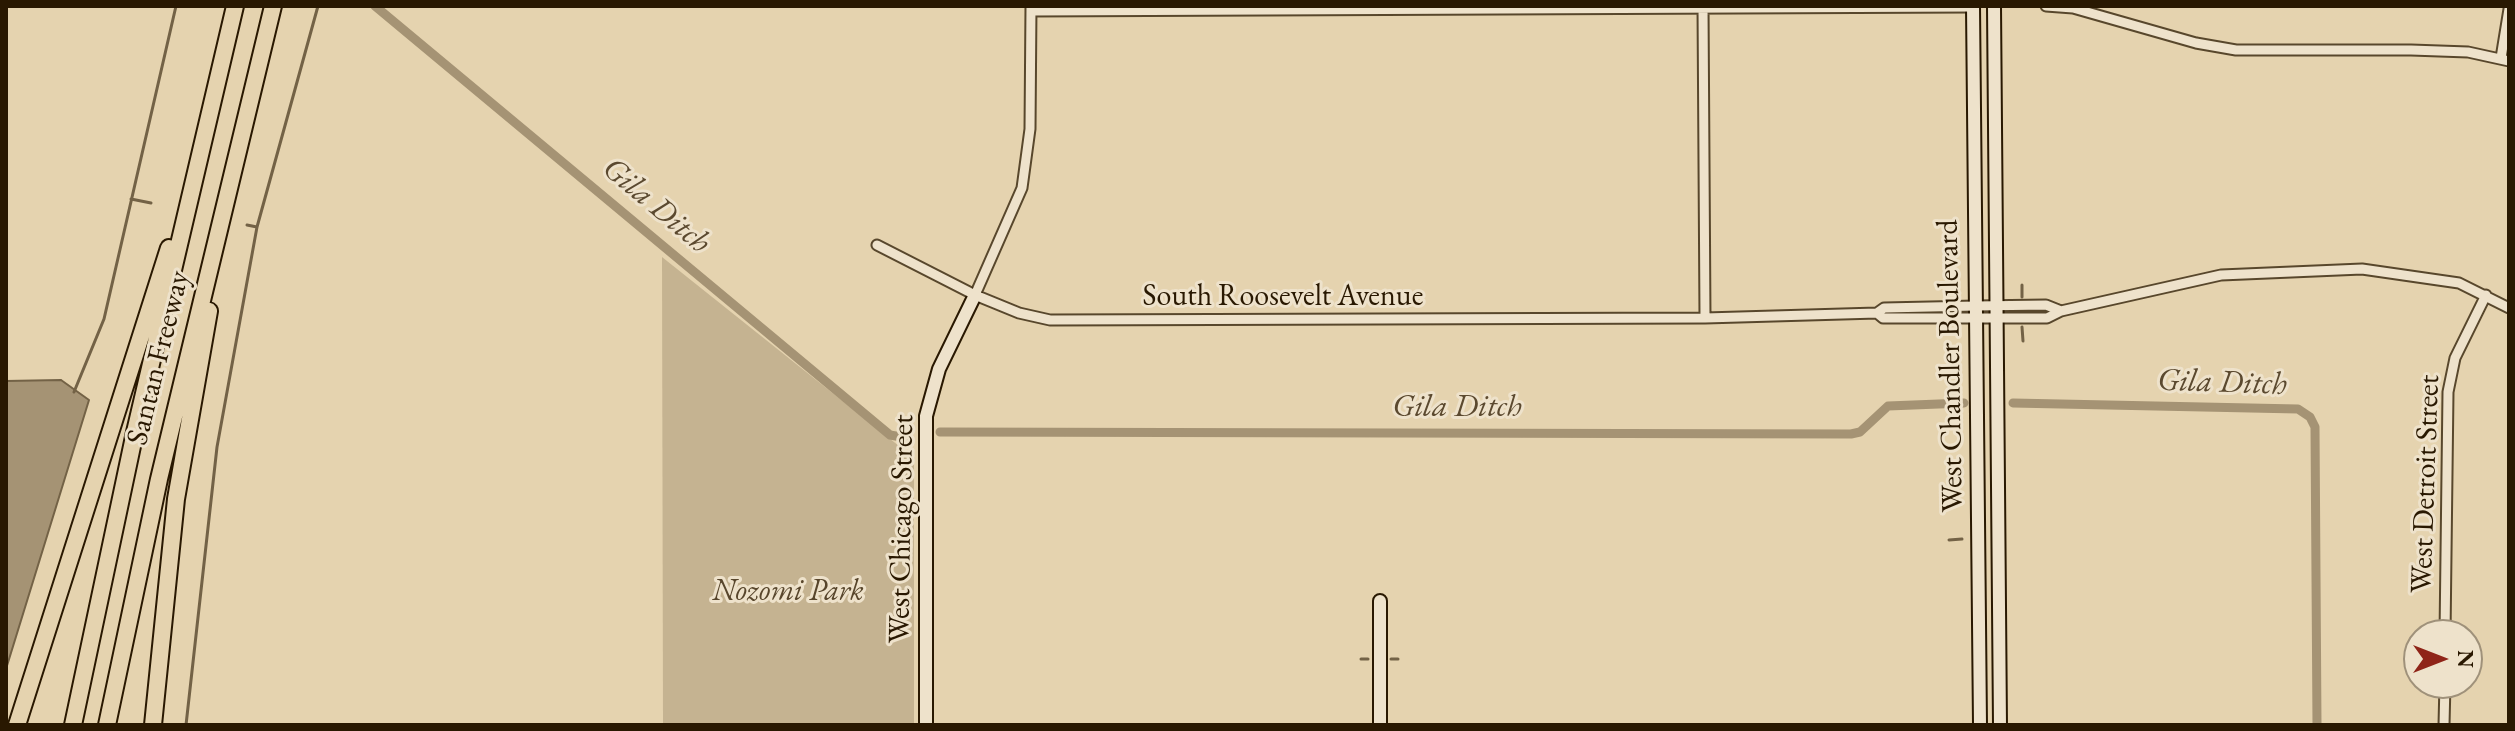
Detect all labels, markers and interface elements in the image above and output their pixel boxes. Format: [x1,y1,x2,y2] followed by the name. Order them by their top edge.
[594,150,718,262] water label: Gila Ditch
[1930,219,1972,513] street label: West Chandler Boulevard
[120,267,198,449] street label: Santan Freeway
[1143,279,1423,315] street label: South Roosevelt Avenue
[2157,362,2287,404] water label: Gila Ditch
[2404,374,2448,594] street label: West Detroit Street
[1392,388,1522,426] water label: Gila Ditch
[882,414,922,644] street label: West Chicago Street
[712,574,864,610] park label: Nozomi Park
[2403,619,2483,699] north arrow
[2451,650,2480,668] text: N

